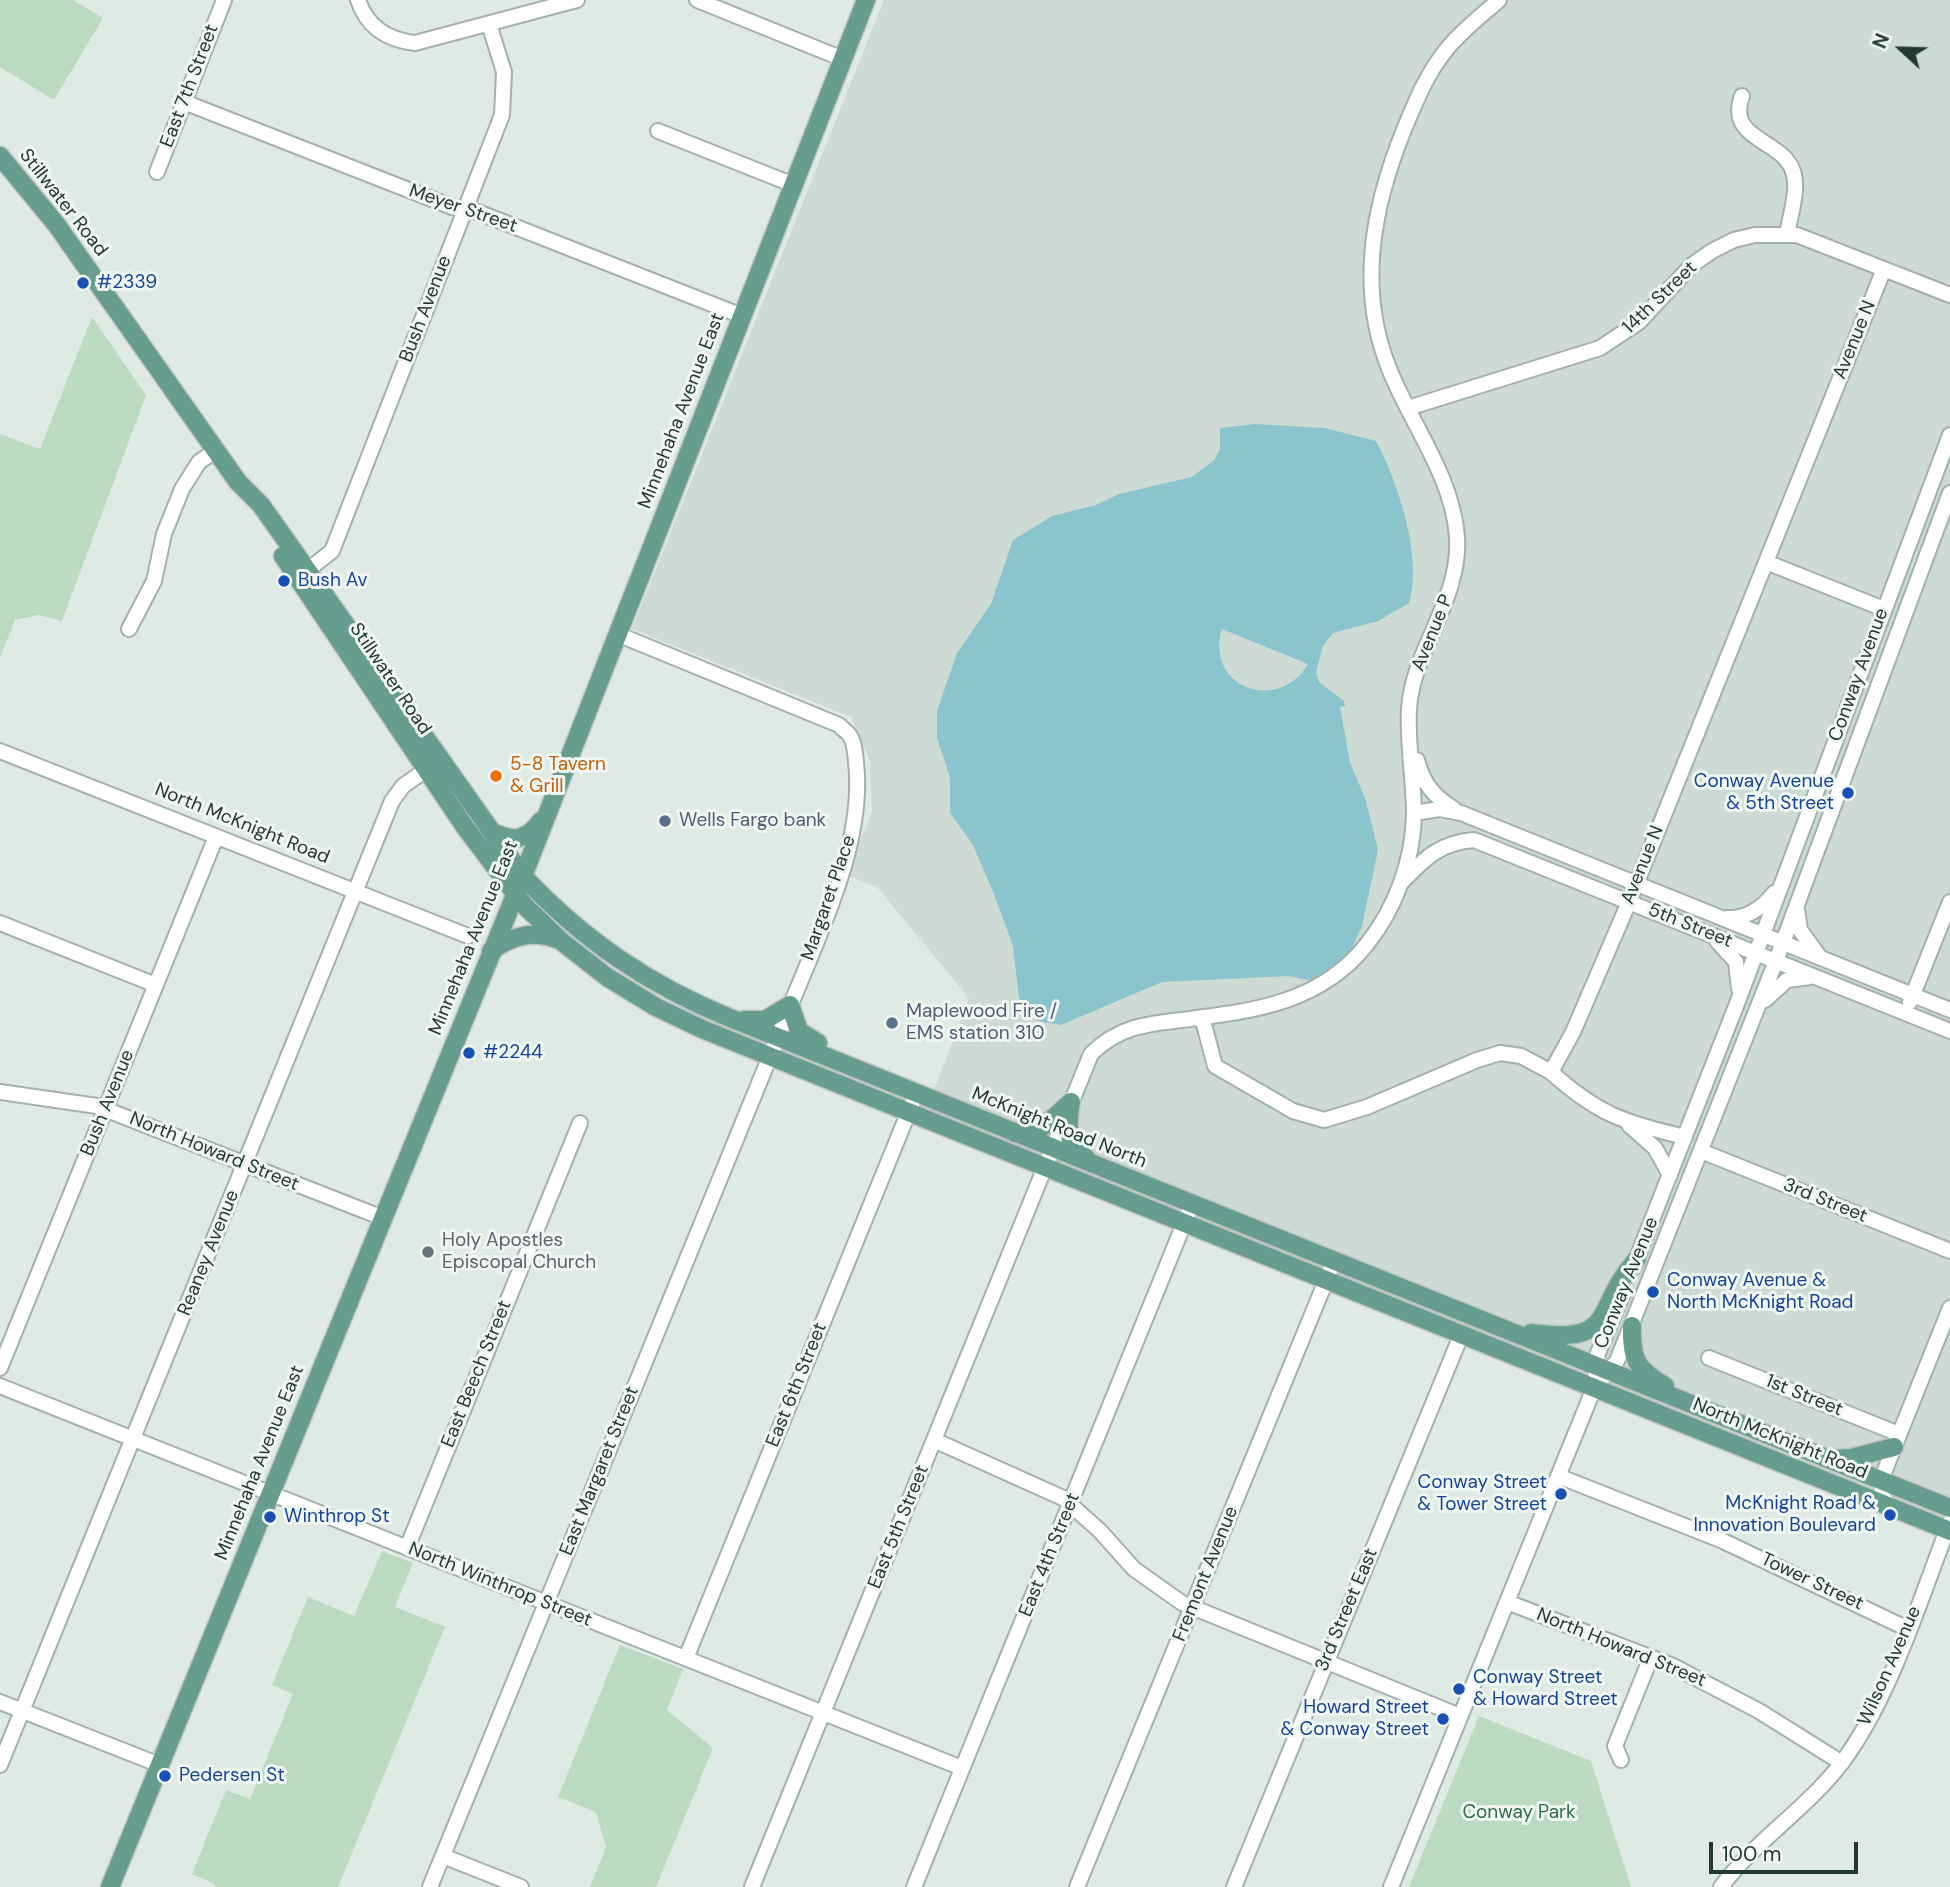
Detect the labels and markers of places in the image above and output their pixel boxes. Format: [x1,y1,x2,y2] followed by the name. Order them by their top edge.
[97,272,157,294] place label: #2339
[75,275,91,291] marker: #2339
[298,570,368,592] place label: Bush Av
[276,573,292,589] marker: Bush Av
[510,754,606,798] place label: 5-8 Tavern & Grill
[488,768,504,784] marker: 5-8 Tavern & Grill
[1694,771,1834,815] place label: Conway Avenue & 5th Street
[1840,785,1856,801] marker: Conway Avenue & 5th Street
[679,810,826,832] place label: Wells Fargo bank
[657,813,673,829] marker: Wells Fargo bank
[906,1001,1057,1045] place label: Maplewood Fire / EMS station 310
[884,1015,900,1031] marker: Maplewood Fire / EMS station 310
[483,1042,543,1064] place label: #2244
[461,1045,477,1061] marker: #2244
[442,1230,596,1274] place label: Holy Apostles Episcopal Church
[420,1244,436,1260] marker: Holy Apostles Episcopal Church
[1667,1270,1854,1314] place label: Conway Avenue & North McKnight Road
[1645,1284,1661,1300] marker: Conway Avenue & North McKnight Road
[1417,1472,1547,1516] place label: Conway Street & Tower Street
[1553,1486,1569,1502] marker: Conway Street & Tower Street
[1693,1493,1876,1537] place label: McKnight Road & Innovation Boulevard
[284,1506,390,1528] place label: Winthrop St
[1882,1507,1898,1523] marker: McKnight Road & Innovation Boulevard
[262,1509,278,1525] marker: Winthrop St
[1473,1667,1618,1711] place label: Conway Street & Howard Street
[1451,1681,1467,1697] marker: Conway Street & Howard Street
[1281,1697,1429,1741] place label: Howard Street & Conway Street
[1435,1711,1451,1727] marker: Howard Street & Conway Street
[179,1765,285,1787] place label: Pedersen St
[157,1768,173,1784] marker: Pedersen St

